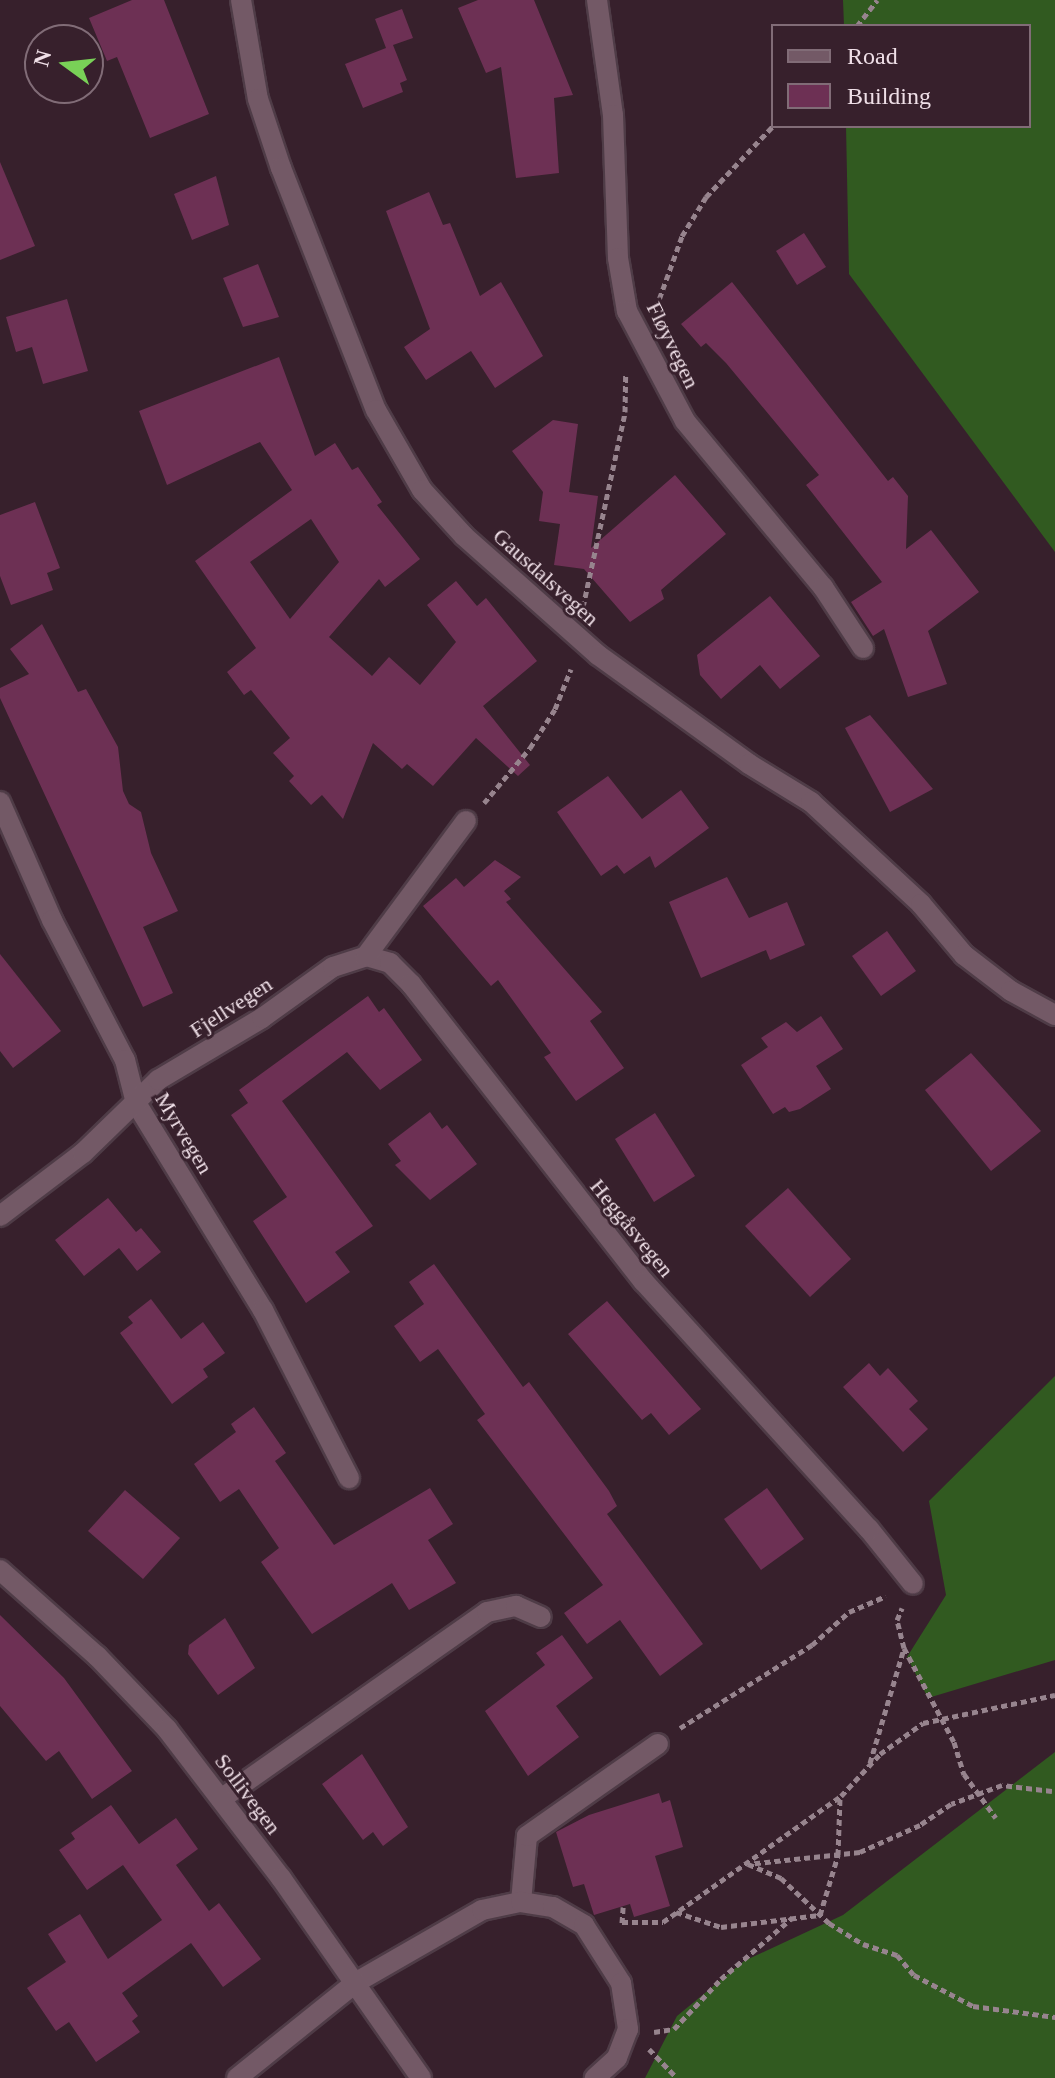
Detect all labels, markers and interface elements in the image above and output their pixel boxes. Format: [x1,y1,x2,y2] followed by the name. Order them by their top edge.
[24,24,104,104] north arrow
[771,24,1031,128] legend
[847,43,898,69] text: Road
[28,47,56,69] text: N
[847,83,931,109] text: Building
[641,297,705,393] street label: Fløyvegen
[488,523,604,631] street label: Gausdalsvegen
[185,971,277,1043] street label: Fjellvegen
[149,1087,219,1179] street label: Myrvegen
[584,1174,680,1282] street label: Heggåsvegen
[209,1748,287,1840] street label: Sollivegen

